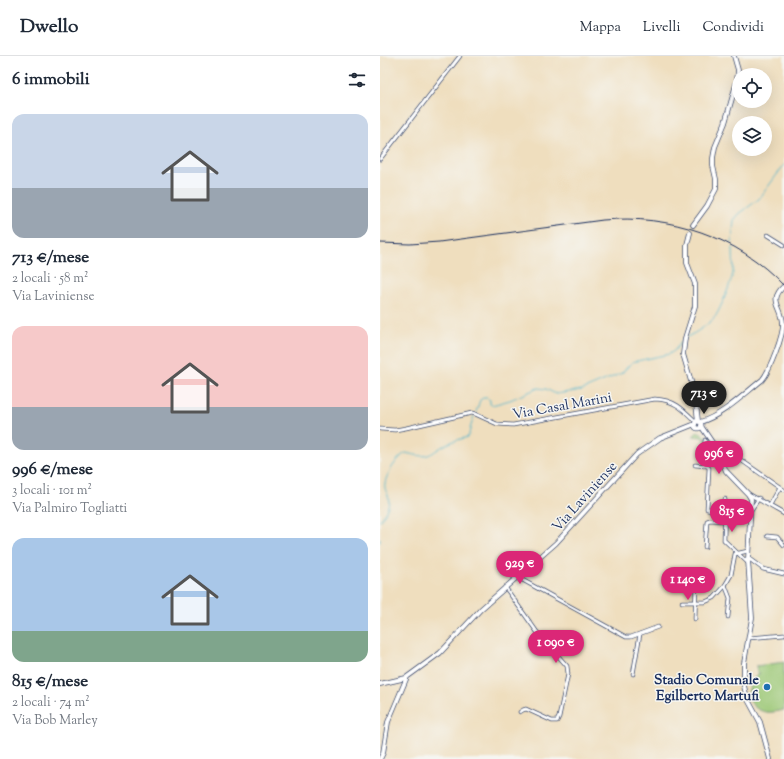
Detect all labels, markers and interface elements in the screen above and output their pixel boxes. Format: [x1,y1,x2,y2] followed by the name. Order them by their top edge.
[20,14,78,41] text: Dwello
[580,18,621,38] text: Mappa
[643,18,680,38] text: Livelli
[702,18,764,38] text: Condividi
[12,68,90,92] text: 6 immobili
[732,68,772,156] map controls
[732,68,772,108] button: locate
[346,69,368,91] icon: filters
[732,116,772,156] button: layers
[154,140,226,212] icon: home
[12,246,89,270] text: 713 €/mese
[12,270,88,288] text: 2 locali · 58 m²
[12,288,95,306] text: Via Laviniense
[154,352,226,424] icon: home
[676,381,732,415] pin: 713 €
[691,385,717,403] text: 713 €
[511,388,614,426] street label: Via Casal Marini
[691,441,747,475] pin: 996 €
[704,445,734,463] text: 996 €
[12,458,93,482] text: 996 €/mese
[548,458,623,537] street label: Via Laviniense
[12,482,92,500] text: 3 locali · 101 m²
[704,499,760,533] pin: 815 €
[12,500,127,518] text: Via Palmiro Togliatti
[719,503,745,521] text: 815 €
[492,551,548,585] pin: 929 €
[505,555,535,573] text: 929 €
[154,564,226,636] icon: home
[651,567,725,601] pin: 1 140 €
[670,571,706,589] text: 1 140 €
[519,630,593,664] pin: 1 090 €
[537,634,575,652] text: 1 090 €
[12,670,88,694] text: 815 €/mese
[654,671,759,707] place label: Stadio Comunale Egilberto Martufi
[762,682,772,692] marker: Stadio Comunale Egilberto Martufi
[12,694,90,712] text: 2 locali · 74 m²
[12,712,98,730] text: Via Bob Marley

